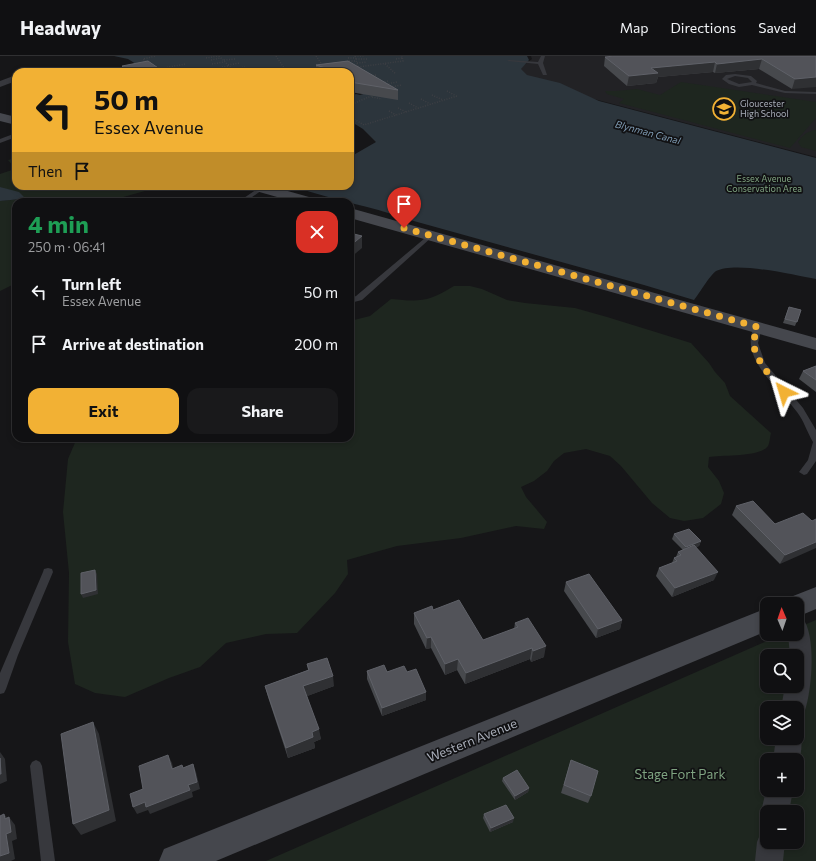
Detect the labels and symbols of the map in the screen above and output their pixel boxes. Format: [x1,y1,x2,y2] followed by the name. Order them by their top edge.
[711,96,737,122] school or university icon: Gloucester High School
[740,98,789,119] place label: Gloucester High School
[614,118,682,147] water label: Blynman Canal
[726,173,802,194] park label: Essex Avenue Conservation Area
[387,187,421,228] pin
[763,371,805,413] position arrow
[760,597,804,641] north arrow
[425,715,519,765] street label: Western Avenue
[634,766,726,782] park label: Stage Fort Park

